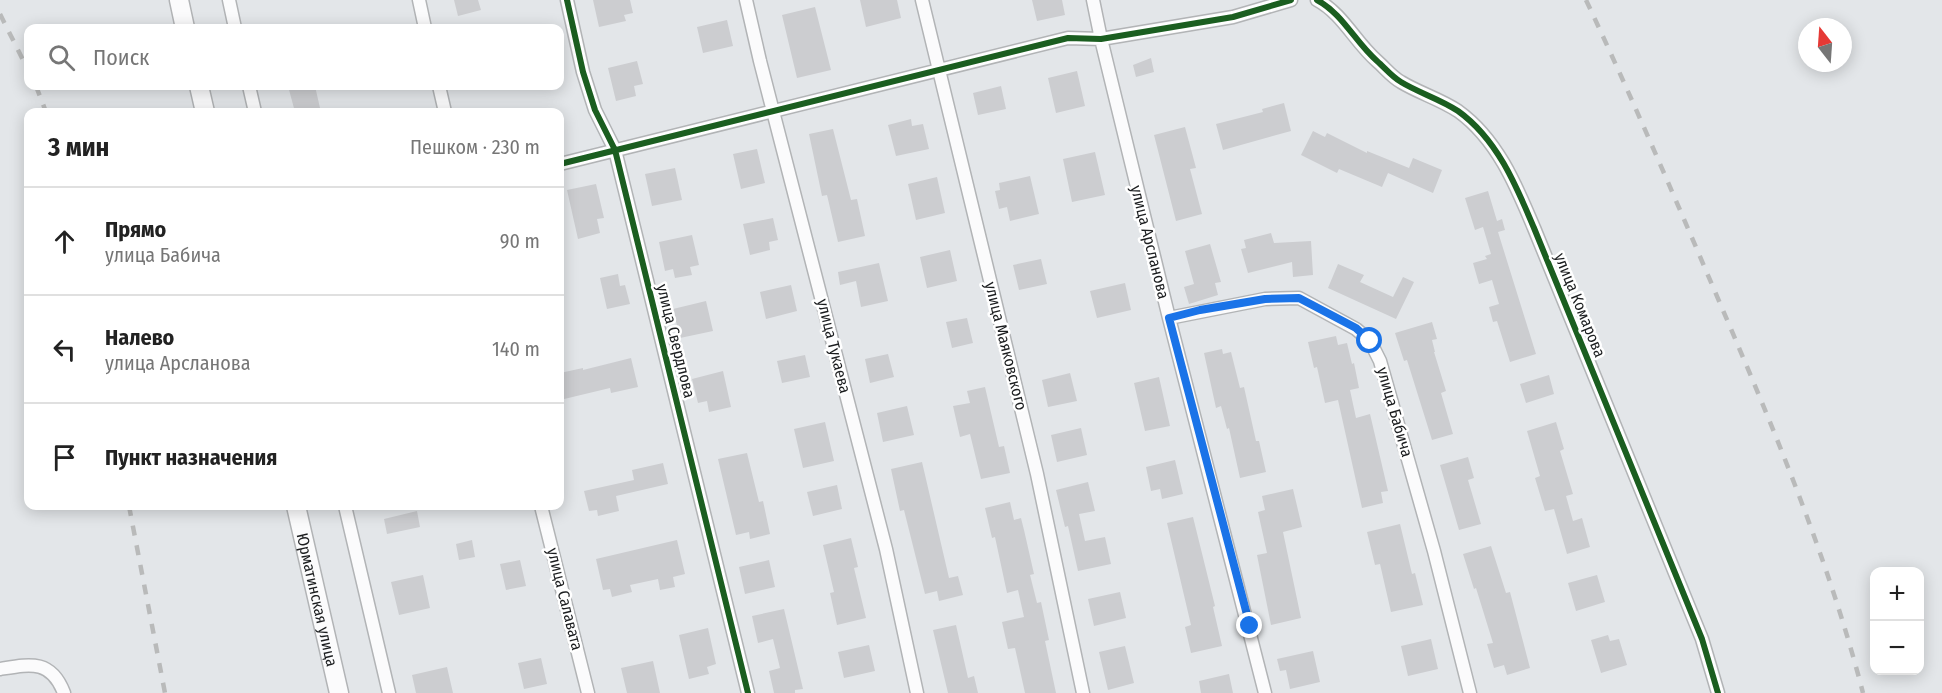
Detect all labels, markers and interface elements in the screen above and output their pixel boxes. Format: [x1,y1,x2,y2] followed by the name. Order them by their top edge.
[1798,18,1852,72] north arrow
[24,24,564,90] search box
[45,41,78,74] icon: search
[93,44,149,71] text: Поиск
[48,132,109,163] text: 3 мин
[410,135,540,159] text: Пешком · 230 m
[1127,183,1173,301] street label: улица Арсланова
[105,216,166,243] text: Прямо
[48,225,81,258] icon: ahead
[500,229,540,253] text: 90 m
[105,243,221,267] text: улица Бабича
[1550,250,1610,360] street label: улица Комарова
[981,280,1031,412] street label: улица Маяковского
[653,282,699,400] street label: улица Свердлова
[813,297,855,395] street label: улица Тукаева
[105,324,174,351] text: Налево
[1356,327,1382,353] route start
[48,333,81,366] icon: left
[492,337,540,361] text: 140 m
[105,351,250,375] text: улица Арсланова
[1373,365,1417,459] street label: улица Бабича
[48,441,81,474] icon: arrive
[105,444,277,471] text: Пункт назначения
[293,531,342,668] street label: Юрматинская улица
[543,546,587,652] street label: улица Салавата
[1870,567,1924,675] map controls
[1870,567,1924,621] button: +
[1236,612,1262,638] route end
[1870,621,1924,675] button: −

